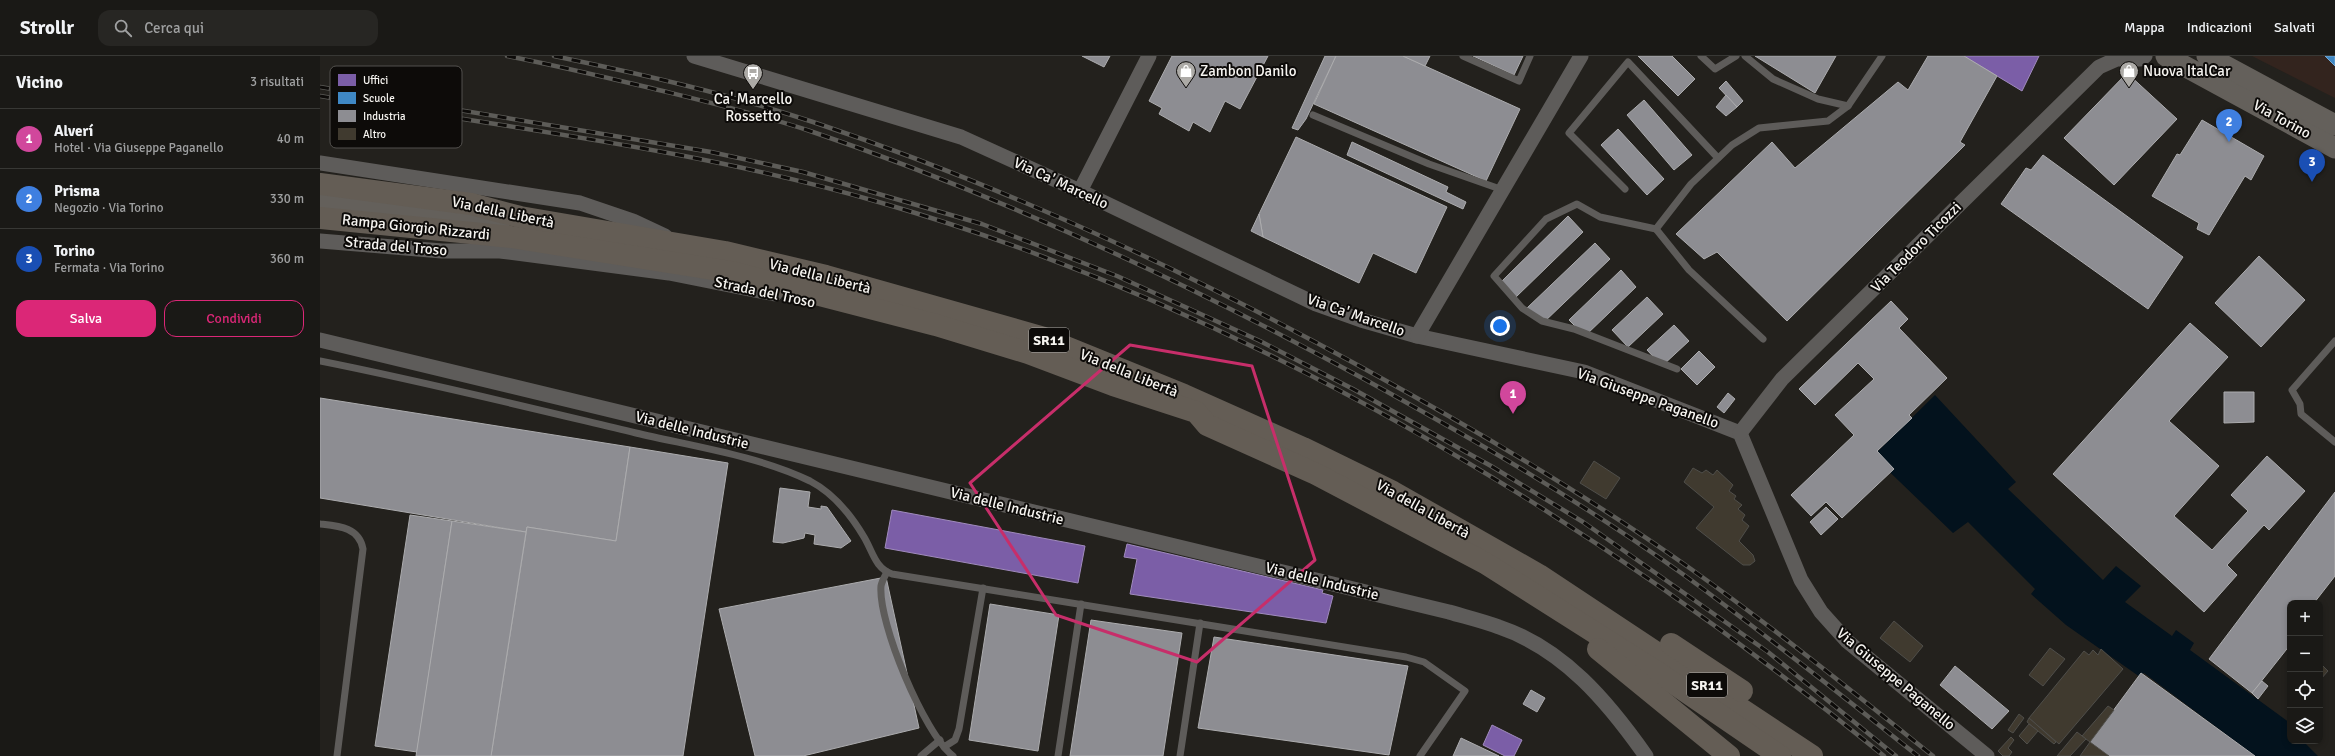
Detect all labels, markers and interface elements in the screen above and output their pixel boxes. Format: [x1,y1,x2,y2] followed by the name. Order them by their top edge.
[98,10,378,46] search box
[20,16,74,40] text: Strollr
[112,17,134,39] icon: search
[144,19,204,37] text: Cerca qui
[2124,19,2165,36] text: Mappa
[2187,19,2252,36] text: Indicazioni
[2274,19,2315,36] text: Salvati
[1175,60,1197,88] shop icon: Zambon Danilo
[2118,60,2140,88] shop icon: Nuova ItalCar
[742,62,764,90] bus stop icon: Ca' Marcello Rossetto
[1200,62,1297,80] place label: Zambon Danilo
[2143,62,2231,80] place label: Nuova ItalCar
[330,66,462,148] legend
[16,72,63,93] text: Vicino
[250,74,304,90] text: 3 risultati
[363,74,388,87] text: Uffici
[714,90,793,125] place label: Ca' Marcello Rossetto
[363,92,395,105] text: Scuole
[2250,96,2314,142] street label: Via Torino
[2216,109,2242,142] pin: 2
[363,110,406,123] text: Industria
[54,122,93,140] text: Alverí
[363,128,386,141] text: Altro
[25,131,33,147] text: 1
[277,131,304,147] text: 40 m
[54,140,223,156] text: Hotel · Via Giuseppe Paganello
[2299,149,2325,182] pin: 3
[1011,153,1111,213] street label: Via Ca' Marcello
[54,182,100,200] text: Prisma
[25,191,33,207] text: 2
[270,191,304,207] text: 330 m
[450,192,556,232] street label: Via della Libertà
[1867,198,1965,296] street label: Via Teodoro Ticozzi
[54,200,163,216] text: Negozio · Via Torino
[341,210,491,244] street label: Rampa Giorgio Rizzardi
[344,233,448,259] street label: Strada del Troso
[54,242,95,260] text: Torino
[25,251,33,267] text: 3
[270,251,304,267] text: 360 m
[767,255,873,297] street label: Via della Libertà
[54,260,164,276] text: Fermata · Via Torino
[713,273,817,312] street label: Strada del Troso
[1305,290,1407,340] street label: Via Ca' Marcello
[16,300,156,337] button: Salva
[164,300,304,337] button: Condividi
[1490,316,1510,336] your location
[1029,328,1069,352] road number: SR11
[1077,345,1181,401] street label: Via della Libertà
[1575,364,1722,432] street label: Via Giuseppe Paganello
[1500,381,1526,414] pin: 1
[633,407,751,453] street label: Via delle Industrie
[1373,476,1473,542] street label: Via della Libertà
[948,483,1066,529] street label: Via delle Industrie
[1263,558,1381,604] street label: Via delle Industrie
[2287,600,2323,744] map controls
[2287,600,2323,636] button: +
[1833,624,1959,734] street label: Via Giuseppe Paganello
[2287,636,2323,672] button: −
[2287,672,2323,708] button: locate
[1687,673,1727,697] road number: SR11
[2287,708,2323,744] button: layers

